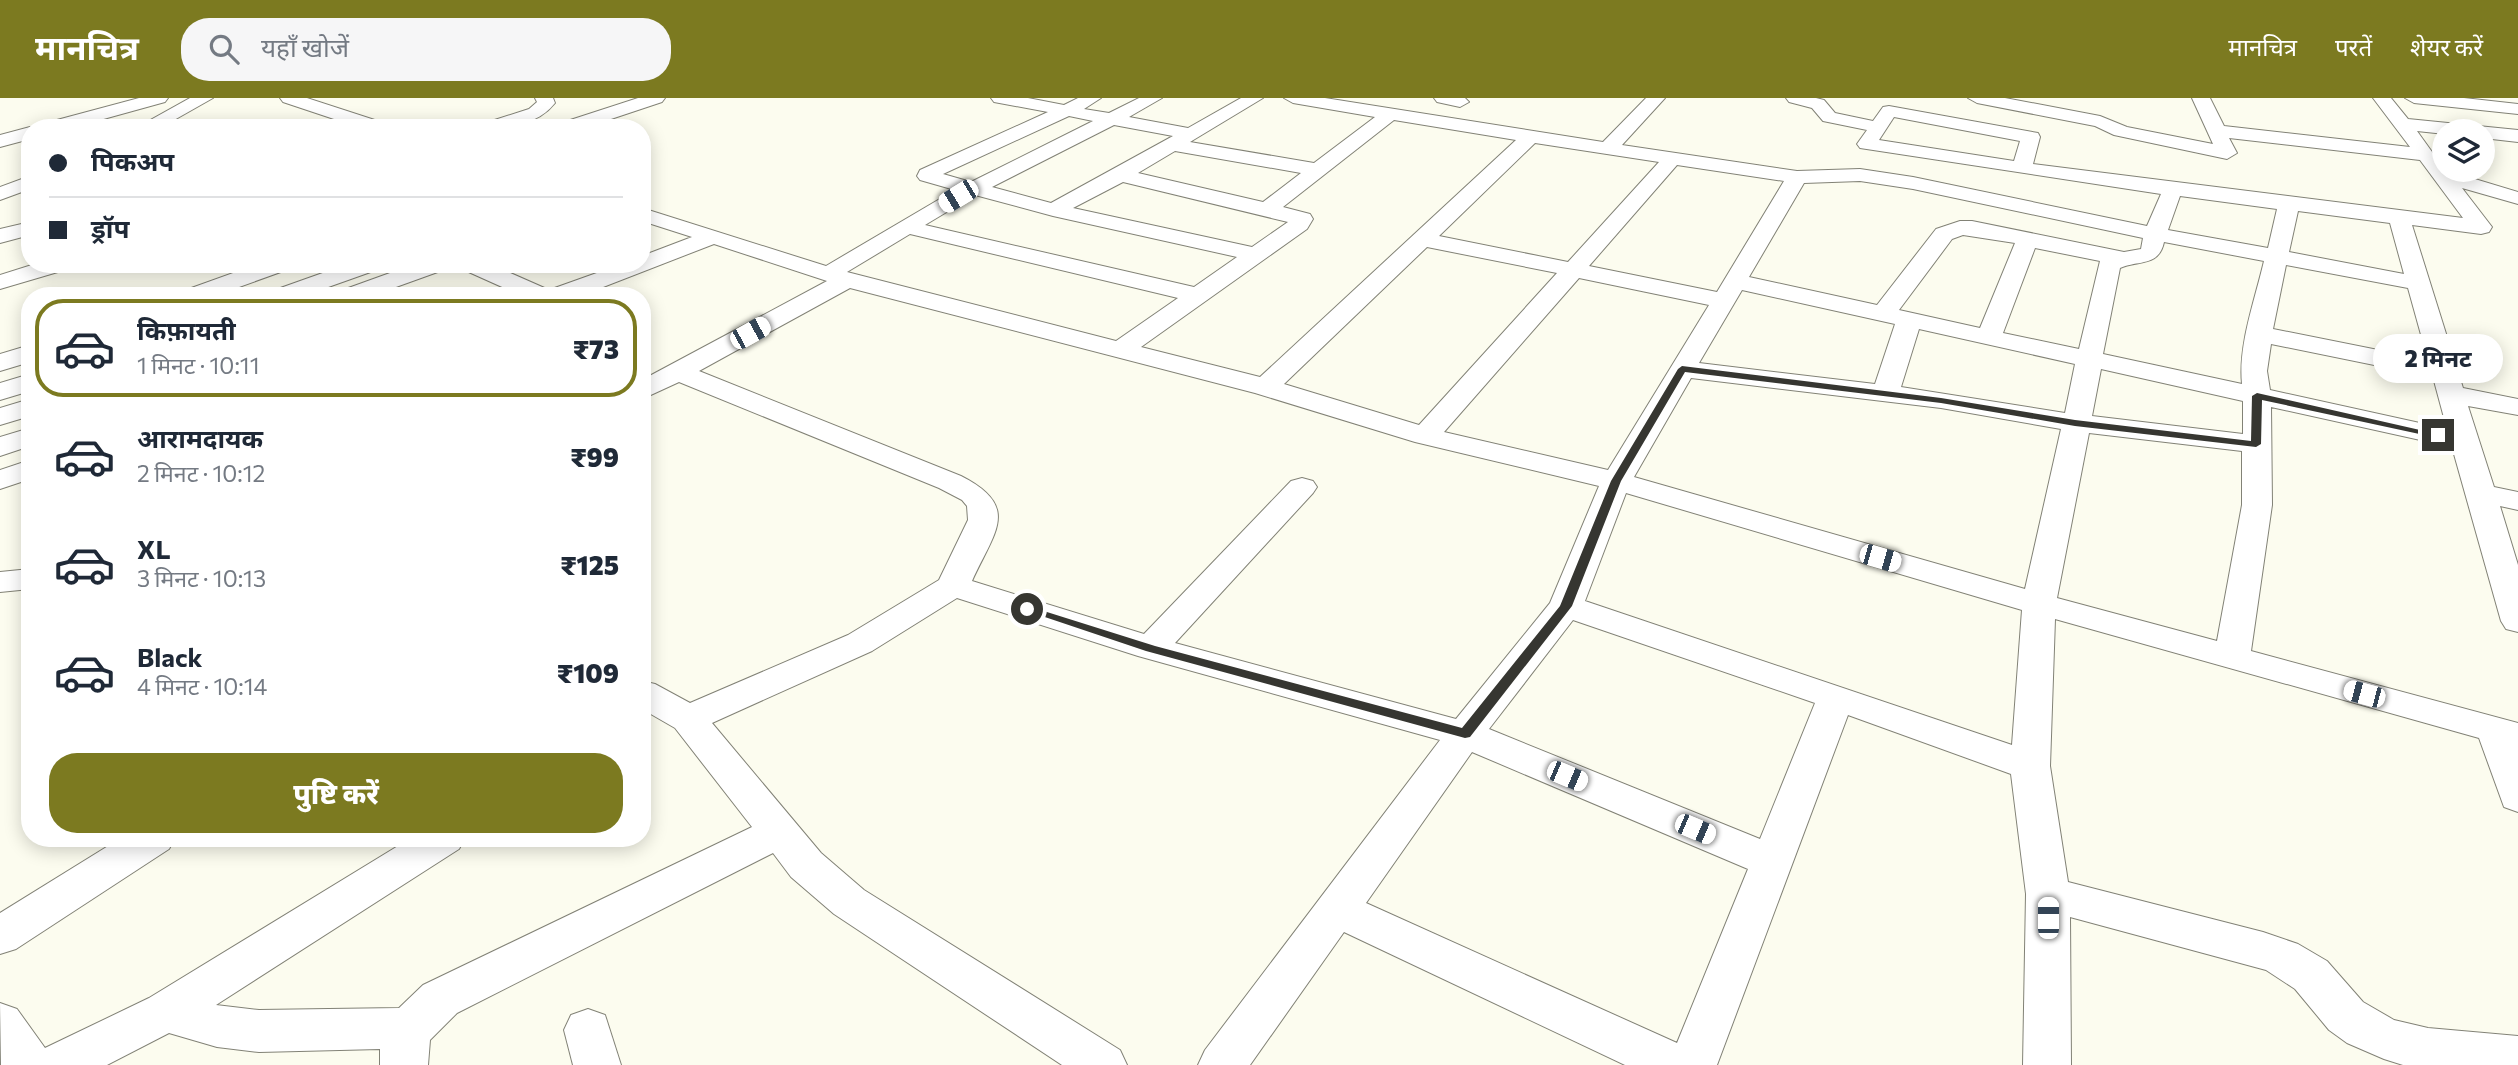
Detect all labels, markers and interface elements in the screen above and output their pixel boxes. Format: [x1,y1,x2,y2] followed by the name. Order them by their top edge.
[181,18,671,81] search box
[35,26,139,67] text: मानचित्र
[205,30,243,68] icon: search
[261,31,349,62] text: यहाँ खोजें
[2228,32,2297,61] text: मानचित्र
[2335,32,2372,61] text: परतें
[2410,32,2483,61] text: शेयर करें
[2432,119,2495,182] map controls
[2432,119,2495,182] button: layers
[91,145,174,176] text: पिकअप
[935,176,982,216] car
[91,212,129,243] text: ड्रॉप
[137,314,236,345] text: किफ़ायती
[727,314,774,352] car
[53,317,116,380] icon: car
[573,333,619,364] text: ₹73
[2373,334,2503,382] callout: 2 मिनट
[2404,344,2472,372] text: 2 मिनट
[137,351,259,379] text: 1 मिनट · 10:11
[2422,419,2454,451] route end
[137,422,263,453] text: आरामदायक
[53,425,116,488] icon: car
[570,441,619,472] text: ₹99
[137,459,265,487] text: 2 मिनट · 10:12
[53,533,116,596] icon: car
[137,533,171,564] text: XL
[1857,542,1904,574] car
[560,549,619,580] text: ₹125
[137,564,266,592] text: 3 मिनट · 10:13
[1011,593,1043,625] route start
[53,641,116,704] icon: car
[137,641,203,672] text: Black
[557,657,619,688] text: ₹109
[137,672,267,700] text: 4 मिनट · 10:14
[2341,678,2388,710] car
[49,753,623,833] button: पुष्टि करें
[1544,758,1591,794] car
[1672,811,1719,847] car
[2038,897,2059,939] car

